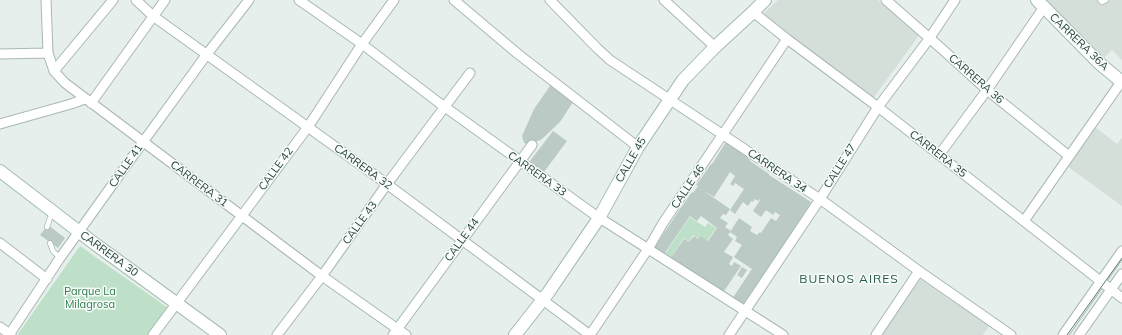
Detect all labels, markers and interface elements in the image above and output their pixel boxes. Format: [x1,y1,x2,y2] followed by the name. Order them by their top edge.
[1047,11,1111,73] street label: CARRERA 36A
[946,51,1006,107] street label: CARRERA 36
[907,128,969,180] street label: CARRERA 35
[613,135,649,185] street label: CALLE 45
[331,141,395,193] street label: CARRERA 32
[821,141,859,191] street label: CALLE 47
[106,142,146,190] street label: CALLE 41
[256,145,296,193] street label: CALLE 42
[745,146,809,196] street label: CARRERA 34
[505,149,569,199] street label: CARRERA 33
[168,158,230,210] street label: CARRERA 31
[669,163,707,211] street label: CALLE 46
[340,199,380,247] street label: CALLE 43
[442,216,482,264] street label: CALLE 44
[77,228,141,280] street label: CARRERA 30
[799,272,899,286] district label: BUENOS AIRES
[64,285,116,311] park label: Parque La Milagrosa

